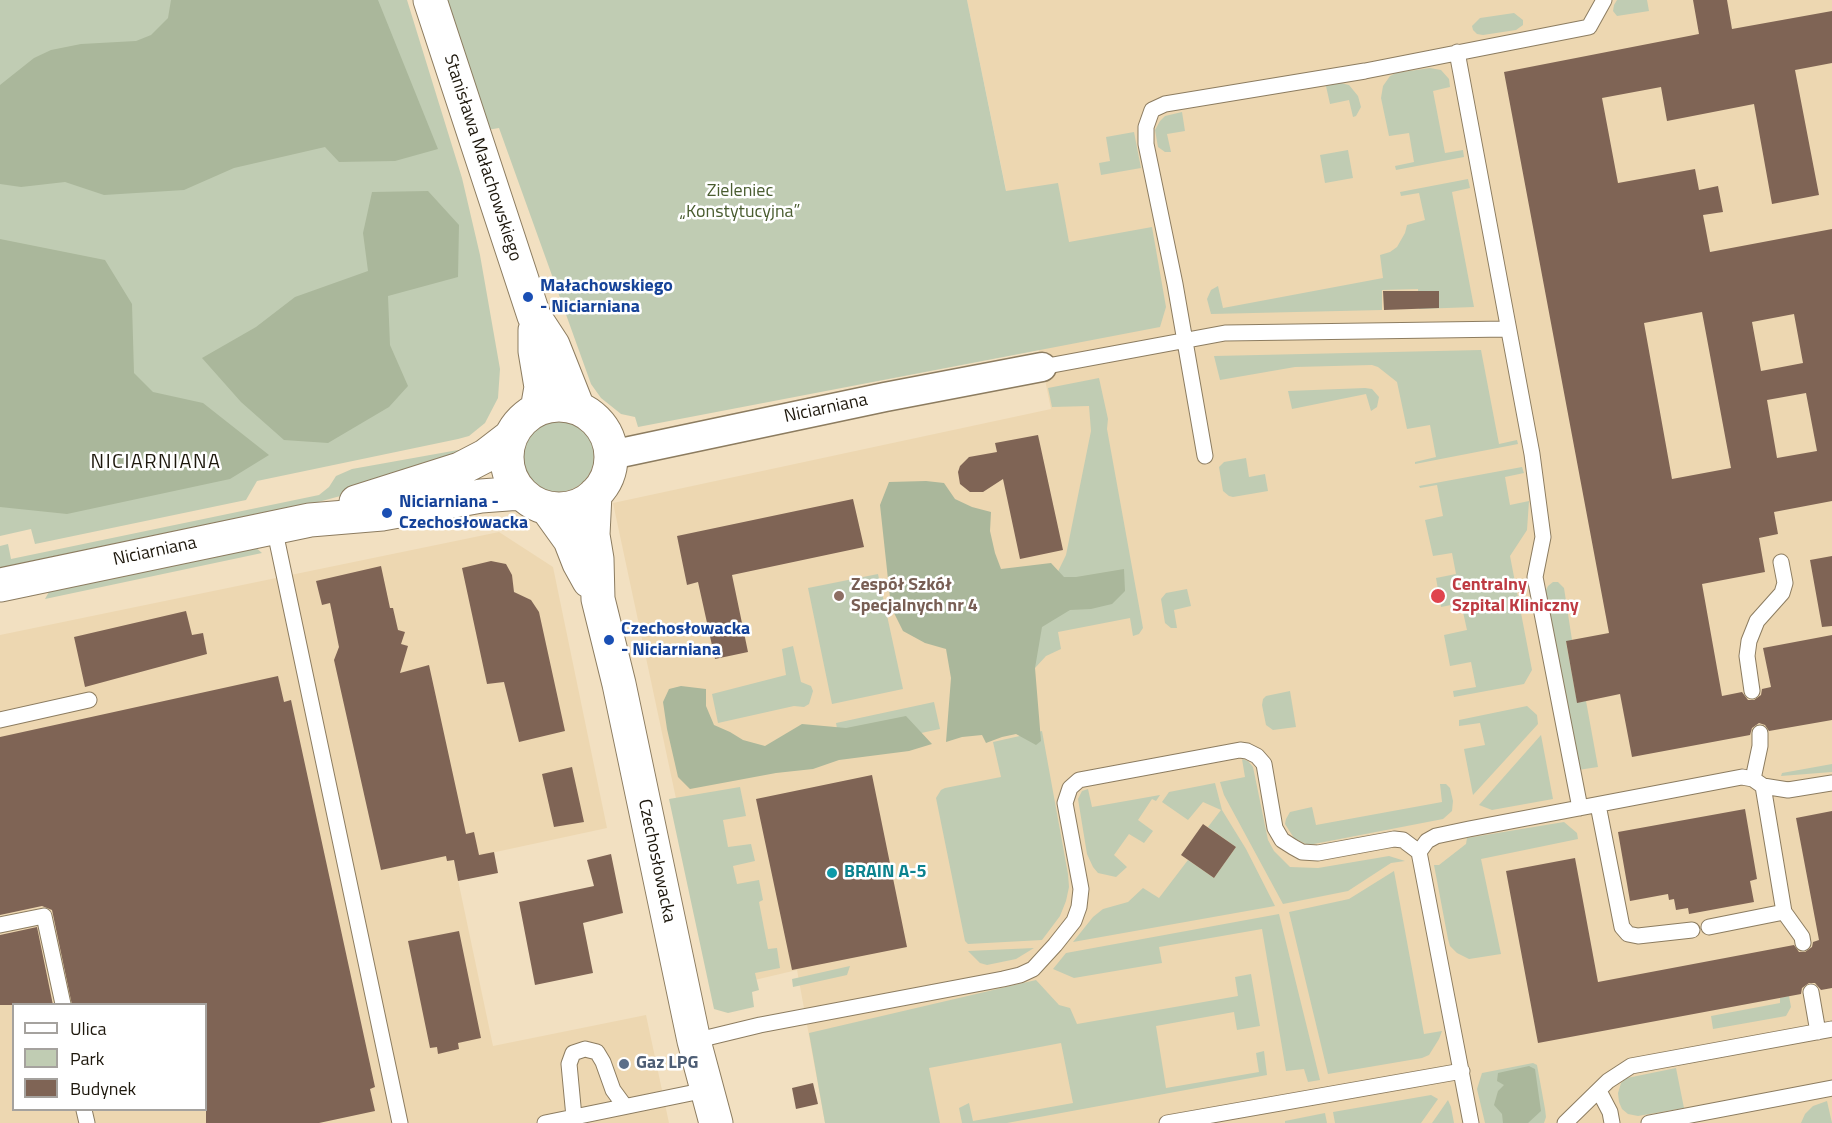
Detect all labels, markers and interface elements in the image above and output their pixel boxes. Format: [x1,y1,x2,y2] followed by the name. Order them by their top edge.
[438,52,526,264] street label: Stanisława Małachowskiego
[680,181,800,224] park label: Zieleniec „Konstytucyjna”
[540,276,673,318] place label: Małachowskiego - Niciarniana
[521,290,535,304] marker: Małachowskiego - Niciarniana
[782,390,870,428] street label: Niciarniana
[91,451,221,475] district label: NICIARNIANA
[399,492,528,534] place label: Niciarniana - Czechosłowacka
[380,506,394,520] marker: Niciarniana - Czechosłowacka
[111,533,199,571] street label: Niciarniana
[851,575,978,618] place label: Zespół Szkół Specjalnych nr 4
[1452,575,1579,618] place label: Centralny Szpital Kliniczny
[1429,587,1447,605] marker: Centralny Szpital Kliniczny
[832,589,846,603] marker: Zespół Szkół Specjalnych nr 4
[621,619,750,662] place label: Czechosłowacka - Niciarniana
[602,633,616,647] marker: Czechosłowacka - Niciarniana
[632,797,680,925] street label: Czechosłowacka
[844,862,927,884] place label: BRAIN A-5
[825,866,839,880] marker: BRAIN A-5
[12,1003,207,1111] legend
[70,1015,107,1042] text: Ulica
[70,1045,104,1072] text: Park
[636,1053,698,1075] place label: Gaz LPG
[617,1057,631,1071] marker: Gaz LPG
[70,1075,136,1102] text: Budynek

